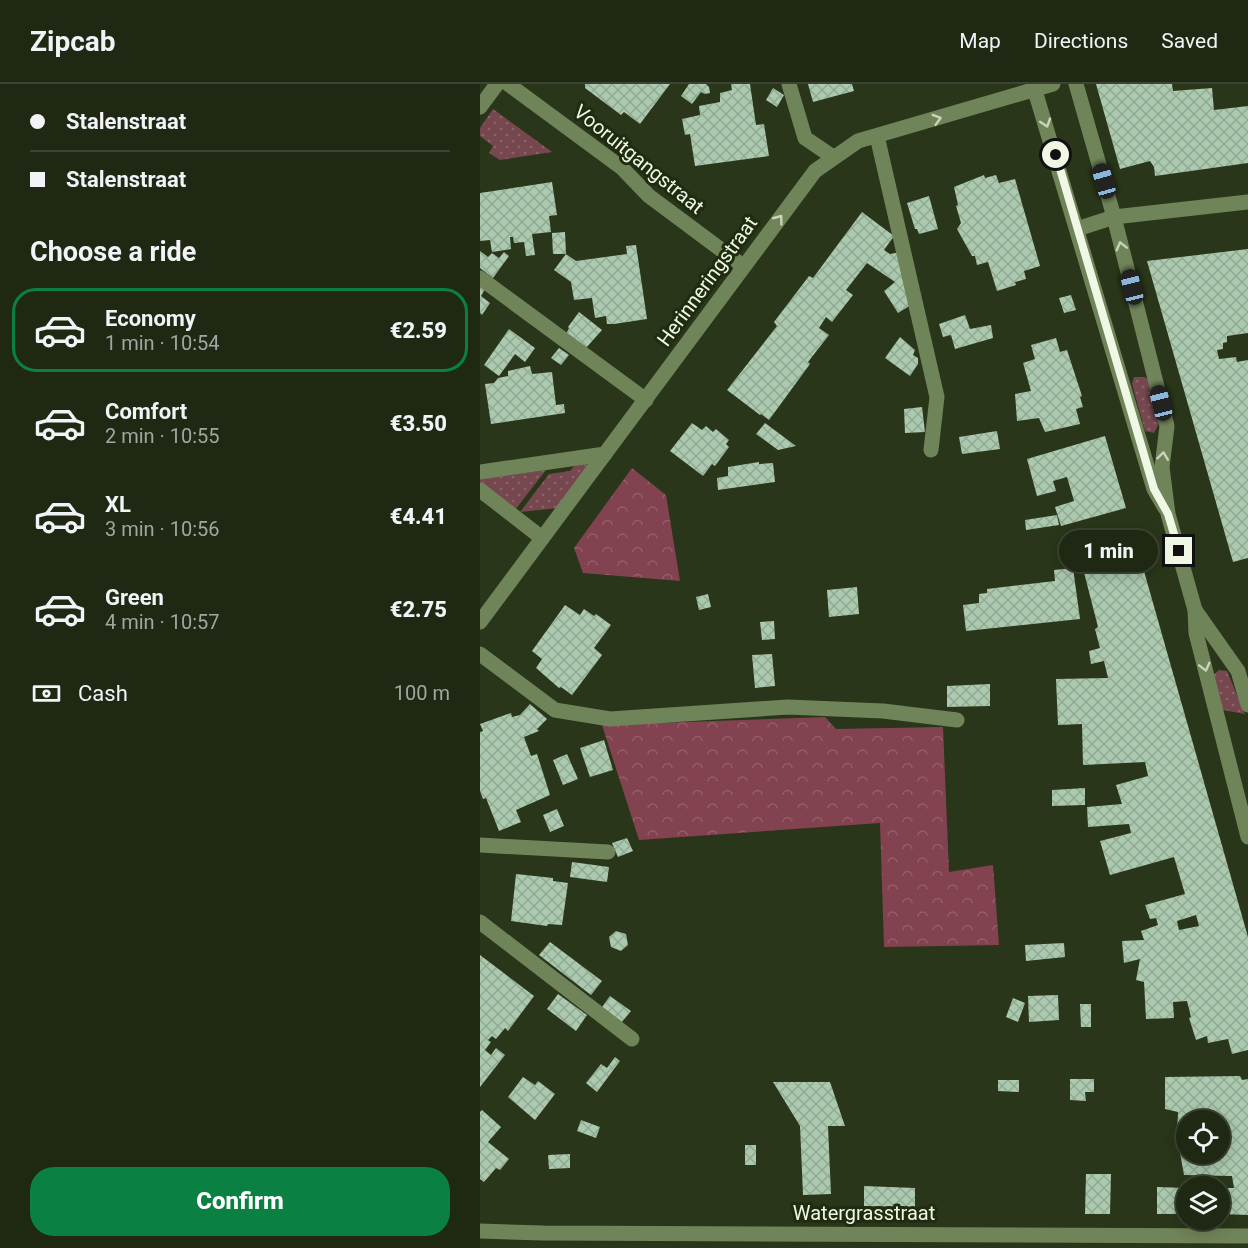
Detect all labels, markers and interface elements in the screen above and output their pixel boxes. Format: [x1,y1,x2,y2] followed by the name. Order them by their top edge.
[30,25,115,58] text: Zipcab
[959,29,1001,53] text: Map
[1034,29,1128,53] text: Directions
[1161,29,1218,53] text: Saved
[569,99,709,219] street label: Vooruitgangstraat
[66,109,186,134] text: Stalenstraat
[931,114,942,126] one-way arrow
[1038,117,1051,128] one-way arrow
[1042,141,1069,168] route start
[1090,161,1118,201] car
[66,167,186,192] text: Stalenstraat
[652,211,762,351] street label: Herinneringstraat
[771,215,782,226] one-way arrow
[30,236,196,268] text: Choose a ride
[1116,241,1129,251] one-way arrow
[1119,267,1145,307] car
[33,303,87,357] icon: car
[105,306,196,331] text: Economy
[390,318,447,343] text: €2.59
[105,331,220,355] text: 1 min · 10:54
[1148,383,1174,423] car
[33,396,87,450] icon: car
[105,399,187,424] text: Comfort
[390,411,447,436] text: €3.50
[105,424,220,448] text: 2 min · 10:55
[1157,451,1169,460] one-way arrow
[33,489,87,543] icon: car
[105,492,131,517] text: XL
[390,504,447,529] text: €4.41
[105,517,220,541] text: 3 min · 10:56
[1059,530,1158,572] callout: 1 min
[1165,537,1192,564] route end
[1083,539,1134,563] text: 1 min
[33,582,87,636] icon: car
[105,585,164,610] text: Green
[390,597,447,622] text: €2.75
[105,610,220,634] text: 4 min · 10:57
[1197,662,1210,672] one-way arrow
[30,677,63,710] icon: cash
[78,681,128,706] text: Cash
[394,681,450,705] text: 100 m
[1176,1110,1230,1230] map controls
[1176,1110,1230,1164] button: locate
[30,1167,450,1236] button: Confirm
[1176,1176,1230,1230] button: layers
[793,1201,935,1225] street label: Watergrasstraat

